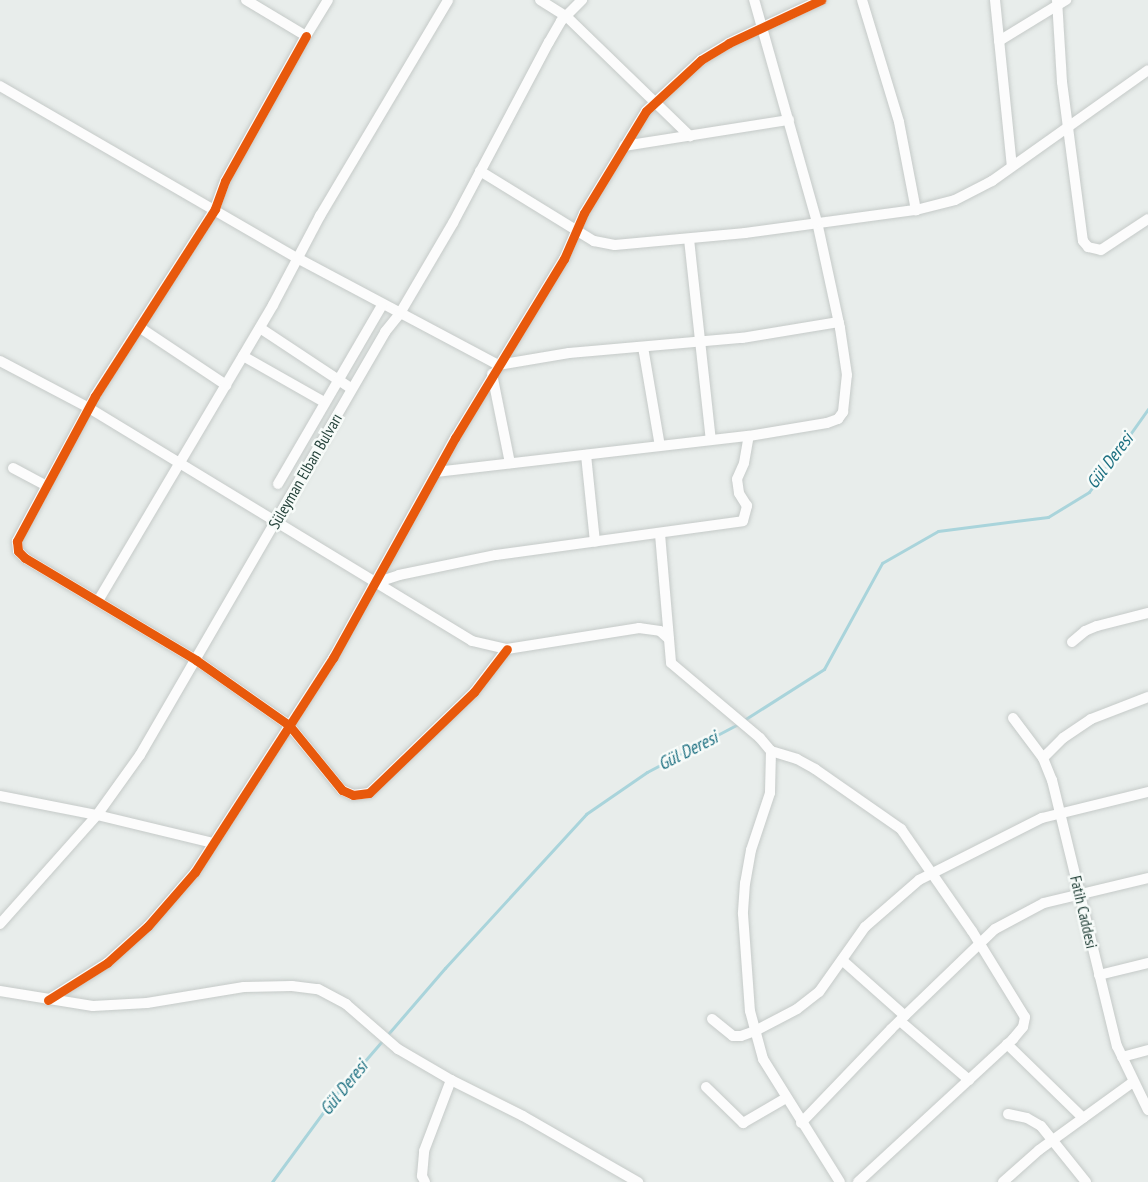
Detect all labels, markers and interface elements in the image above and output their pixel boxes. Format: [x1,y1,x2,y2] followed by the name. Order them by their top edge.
[264,410,346,532] street label: Süleyman Elban Bulvarı
[1082,429,1138,493] water label: Gül Deresi
[655,727,721,775] water label: Gül Deresi
[1066,874,1102,950] street label: Fatih Caddesi
[315,1056,373,1120] water label: Gül Deresi

